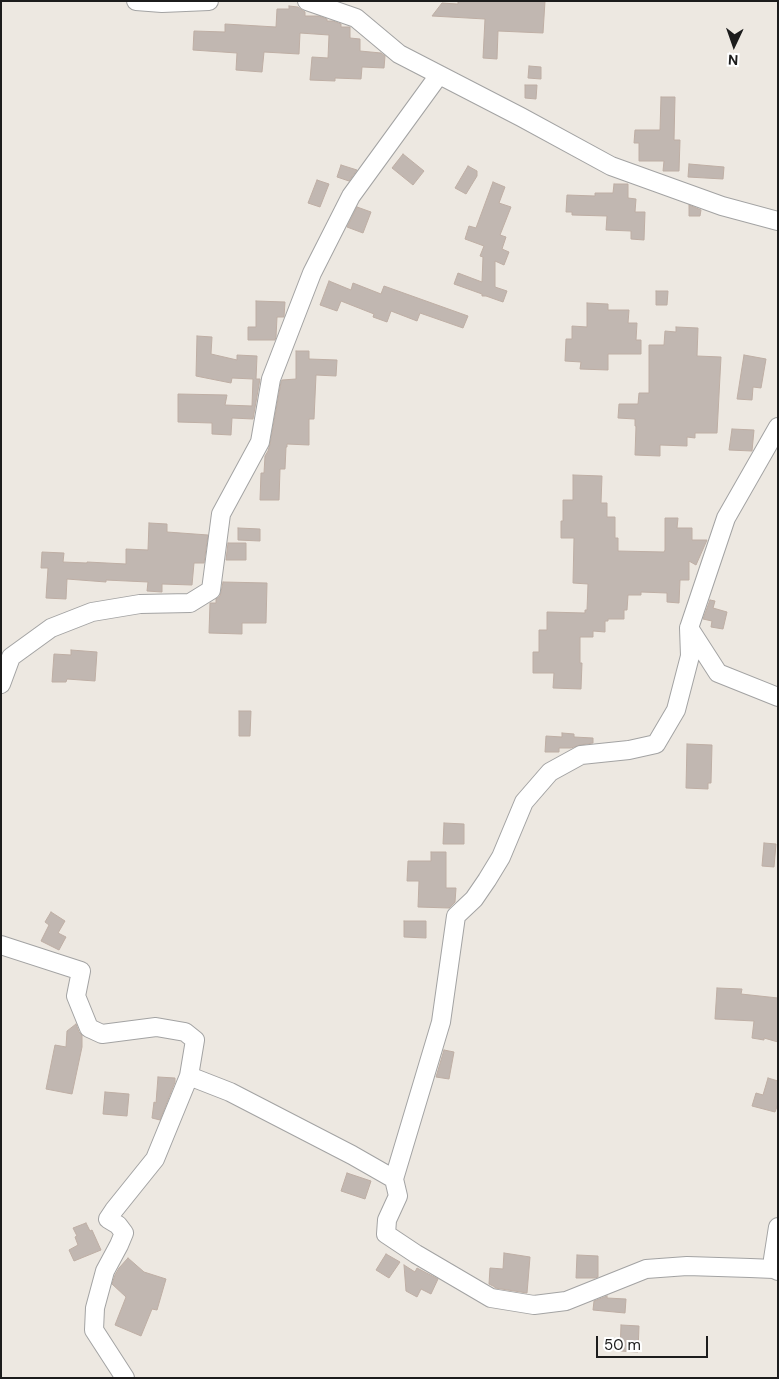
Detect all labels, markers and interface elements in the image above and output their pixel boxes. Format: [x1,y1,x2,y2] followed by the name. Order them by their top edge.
[709,20,759,70] north arrow
[728,51,739,69] text: N
[599,1326,712,1358] scale bar
[604,1335,641,1355] text: 50 m

